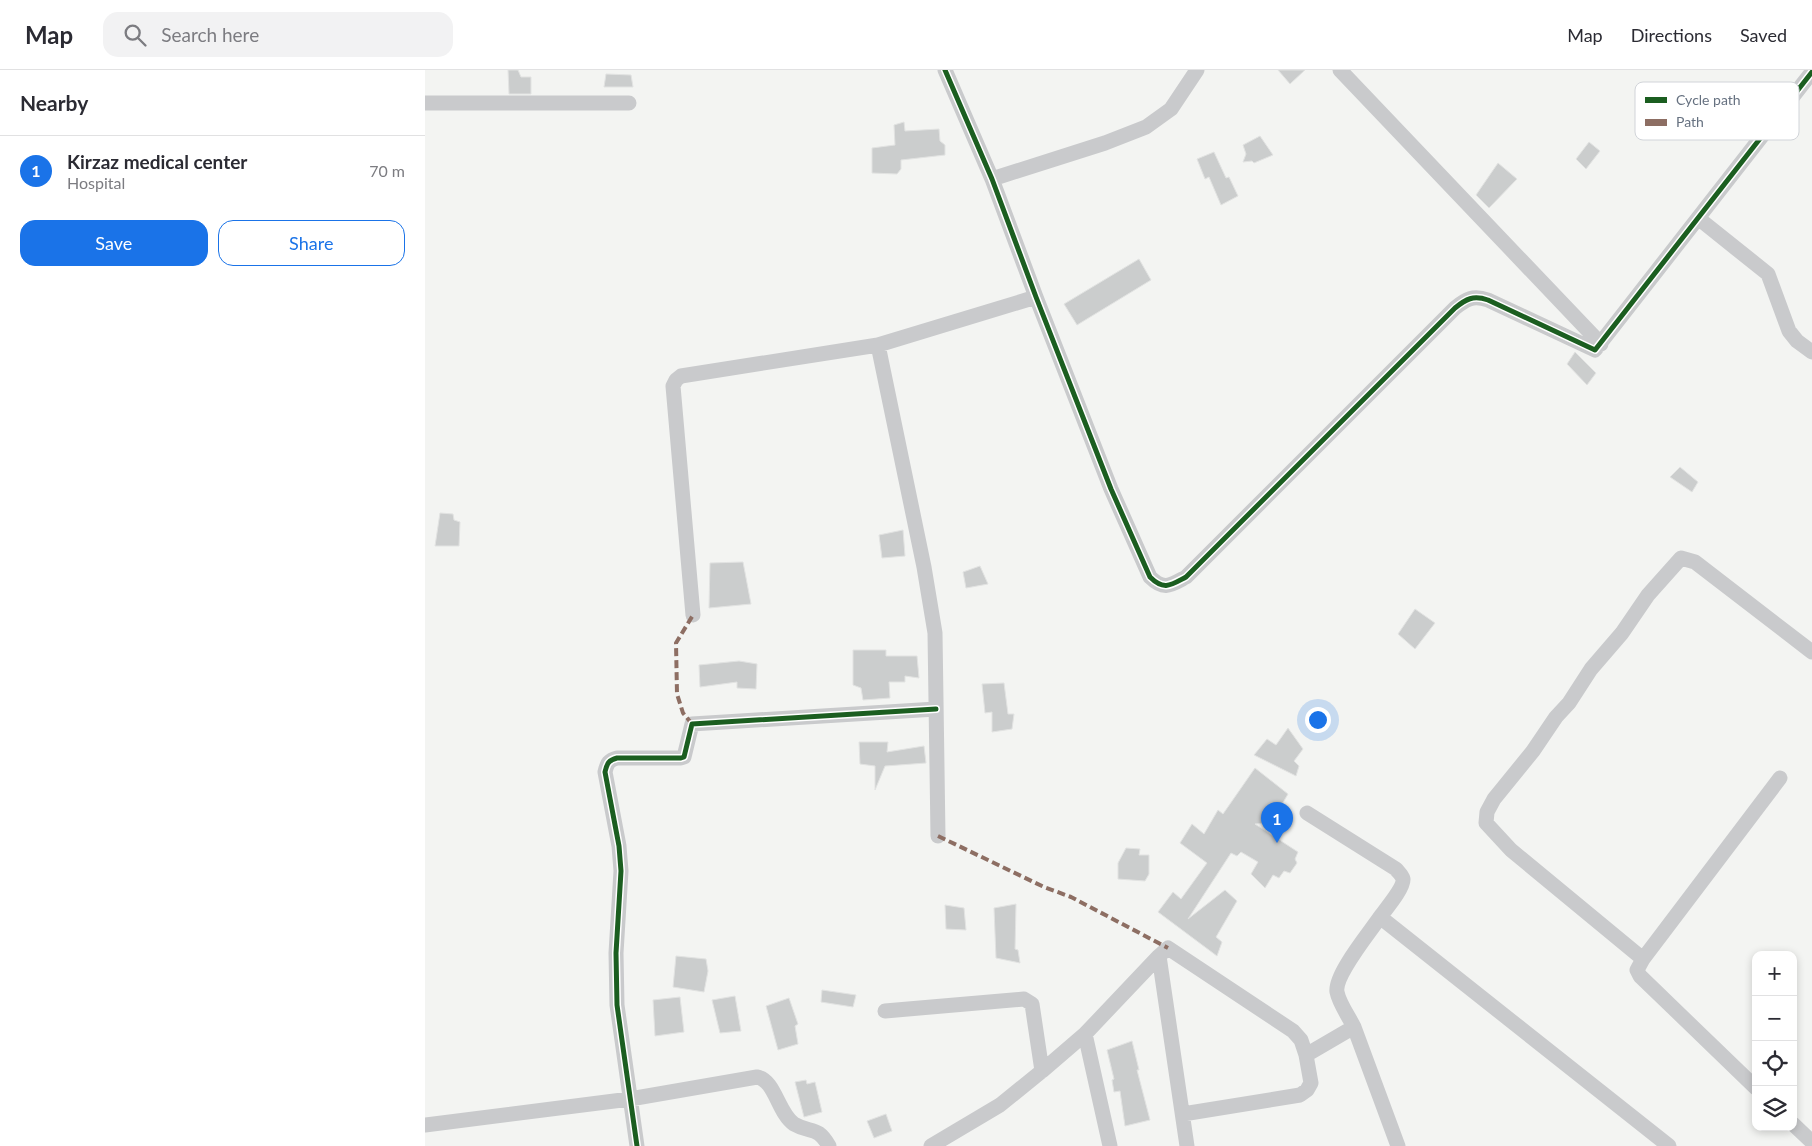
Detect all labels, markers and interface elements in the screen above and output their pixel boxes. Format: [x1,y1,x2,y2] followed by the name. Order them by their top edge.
[103,12,453,57] search box
[25,20,73,49] text: Map
[121,21,149,49] icon: search
[161,23,259,46] text: Search here
[1567,24,1603,46] text: Map
[1631,24,1712,46] text: Directions
[1740,24,1787,46] text: Saved
[1635,82,1799,140] legend
[20,90,88,115] text: Nearby
[1676,91,1741,108] text: Cycle path
[1676,113,1704,130] text: Path
[67,150,247,173] text: Kirzaz medical center
[31,161,41,180] text: 1
[369,161,405,180] text: 70 m
[67,173,125,192] text: Hospital
[20,220,208,266] button: Save
[218,220,405,266] button: Share
[1305,707,1331,733] your location
[1261,802,1293,843] pin: 1
[1752,951,1797,1131] map controls
[1752,951,1797,996] button: +
[1752,996,1797,1041] button: −
[1752,1041,1797,1086] button: locate
[1752,1086,1797,1131] button: layers

